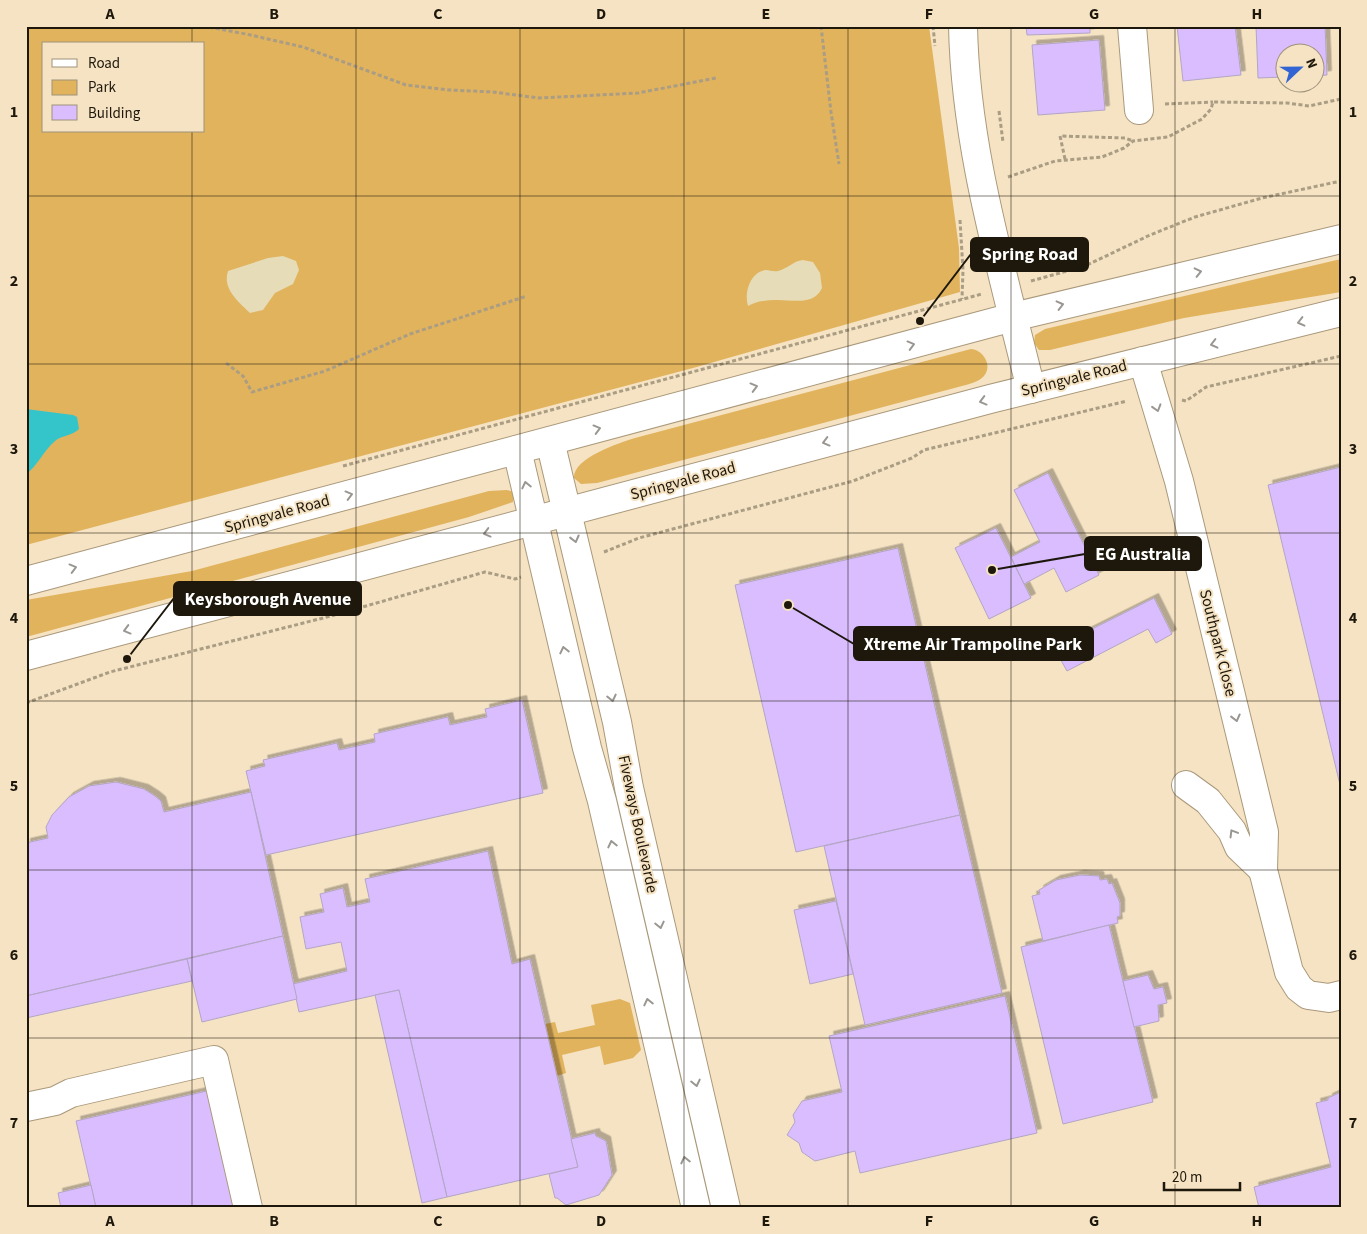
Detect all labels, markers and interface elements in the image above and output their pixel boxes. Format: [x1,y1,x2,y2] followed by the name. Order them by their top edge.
[104,3,115,25] text: A
[269,3,279,25] text: B
[433,3,443,25] text: C
[596,3,606,25] text: D
[762,3,770,25] text: E
[925,3,933,25] text: F
[1089,3,1099,25] text: G
[1252,3,1262,25] text: H
[42,42,205,132] legend
[1274,42,1324,92] north arrow
[88,53,120,74] text: Road
[1300,55,1322,72] text: N
[88,77,117,98] text: Park
[10,101,18,123] text: 1
[1349,101,1357,123] text: 1
[88,103,141,124] text: Building
[971,238,1088,271] callout: Spring Road
[982,242,1078,267] text: Spring Road
[1194,267,1203,278] one-way arrow
[10,270,18,292] text: 2
[1349,270,1357,292] text: 2
[1055,301,1063,311] one-way arrow
[1297,316,1306,327] one-way arrow
[1210,338,1219,349] one-way arrow
[907,340,916,351] one-way arrow
[1019,354,1129,402] street label: Springvale Road
[750,382,759,393] one-way arrow
[980,395,988,405] one-way arrow
[1152,403,1162,412] one-way arrow
[593,424,601,434] one-way arrow
[822,436,831,447] one-way arrow
[10,438,18,460] text: 3
[1349,438,1357,460] text: 3
[628,456,738,506] street label: Springvale Road
[521,481,532,490] one-way arrow
[222,489,332,539] street label: Springvale Road
[344,490,352,500] one-way arrow
[483,527,492,538] one-way arrow
[569,535,580,544] one-way arrow
[1085,537,1201,570] callout: EG Australia
[1095,542,1191,567] text: EG Australia
[69,564,77,574] one-way arrow
[174,582,361,615] callout: Keysborough Avenue
[185,587,351,612] text: Keysborough Avenue
[1194,587,1242,699] street label: Southpark Close
[10,607,19,629] text: 4
[1349,607,1358,629] text: 4
[124,624,132,634] one-way arrow
[854,627,1093,660] callout: Xtreme Air Trampoline Park
[864,632,1082,657] text: Xtreme Air Trampoline Park
[559,645,570,654] one-way arrow
[606,693,617,702] one-way arrow
[1230,713,1241,722] one-way arrow
[613,753,663,895] street label: Fiveways Boulevarde
[10,775,18,797] text: 5
[1349,775,1357,797] text: 5
[1229,829,1239,838] one-way arrow
[607,839,618,848] one-way arrow
[654,921,665,929] one-way arrow
[10,944,18,966] text: 6
[1349,944,1357,966] text: 6
[643,998,654,1006] one-way arrow
[690,1079,701,1088] one-way arrow
[10,1112,18,1134] text: 7
[1349,1112,1357,1134] text: 7
[680,1156,691,1165] one-way arrow
[1164,1159,1241,1191] scale bar
[1172,1167,1202,1188] text: 20 m
[104,1210,115,1232] text: A
[269,1210,279,1232] text: B
[433,1210,443,1232] text: C
[596,1210,606,1232] text: D
[762,1210,770,1232] text: E
[925,1210,933,1232] text: F
[1089,1210,1099,1232] text: G
[1252,1210,1262,1232] text: H

